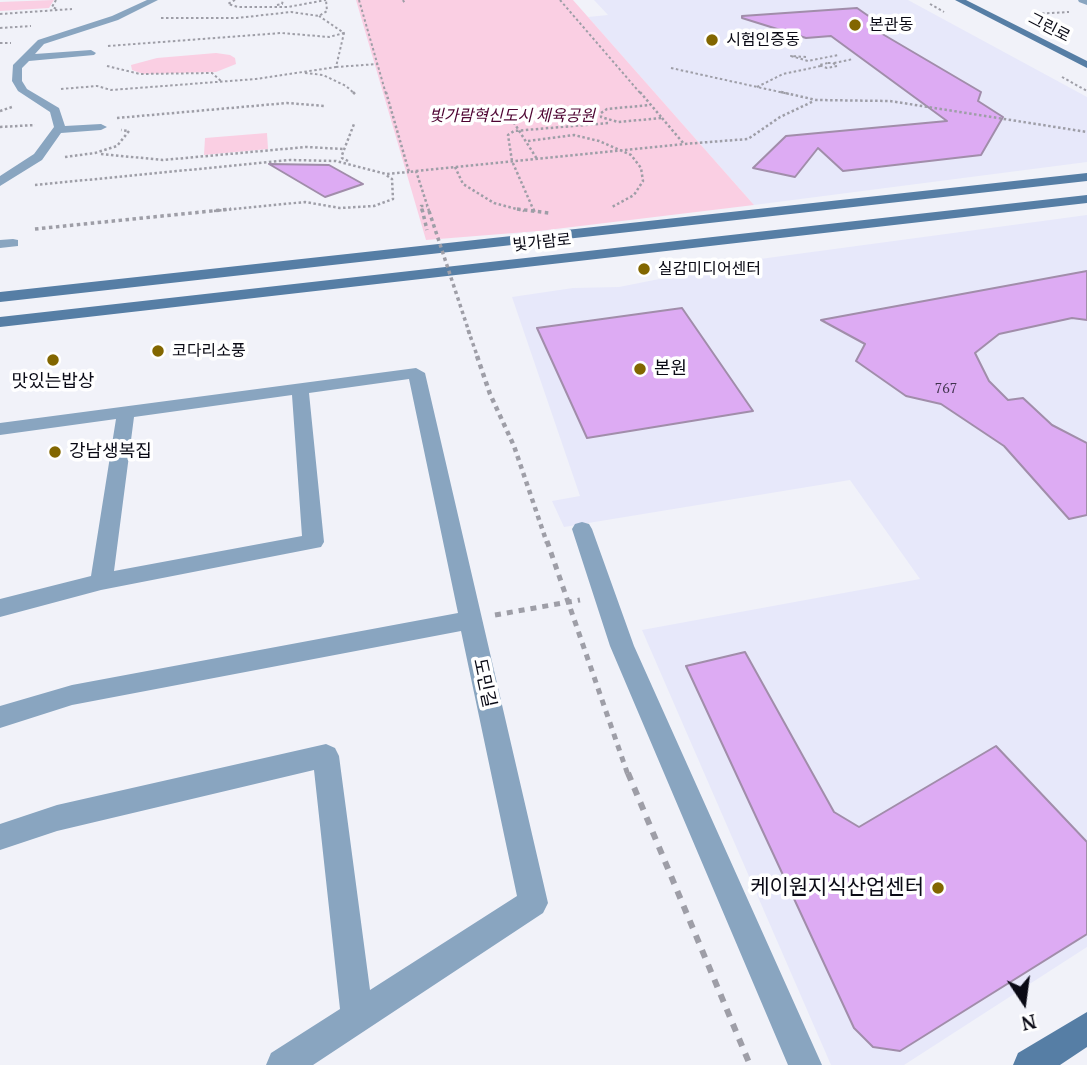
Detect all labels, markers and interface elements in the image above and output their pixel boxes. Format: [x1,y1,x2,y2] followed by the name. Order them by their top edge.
[1025,9,1073,47] street label: 그린로
[869,15,913,35] place label: 본관동
[847,17,863,33] marker: 본관동
[726,30,800,50] place label: 시험인증동
[704,32,720,48] marker: 시험인증동
[429,106,595,126] park label: 빛가람혁신도시 체육공원
[512,230,572,256] street label: 빛가람로
[658,259,761,279] place label: 실감미디어센터
[636,261,652,277] marker: 실감미디어센터
[172,341,246,361] place label: 코다리소풍
[150,343,166,359] marker: 코다리소풍
[45,352,61,368] marker: 맛있는밥상
[654,358,687,380] place label: 본원
[632,361,648,377] marker: 본원
[12,371,94,393] place label: 맛있는밥상
[935,381,957,397] house number: 767
[69,441,152,463] place label: 강남생복집
[47,444,63,460] marker: 강남생복집
[468,656,500,710] street label: 도민길
[750,875,924,901] place label: 케이원지식산업센터
[930,880,946,896] marker: 케이원지식산업센터
[989,967,1059,1037] north arrow
[1019,1009,1039,1037] text: N

